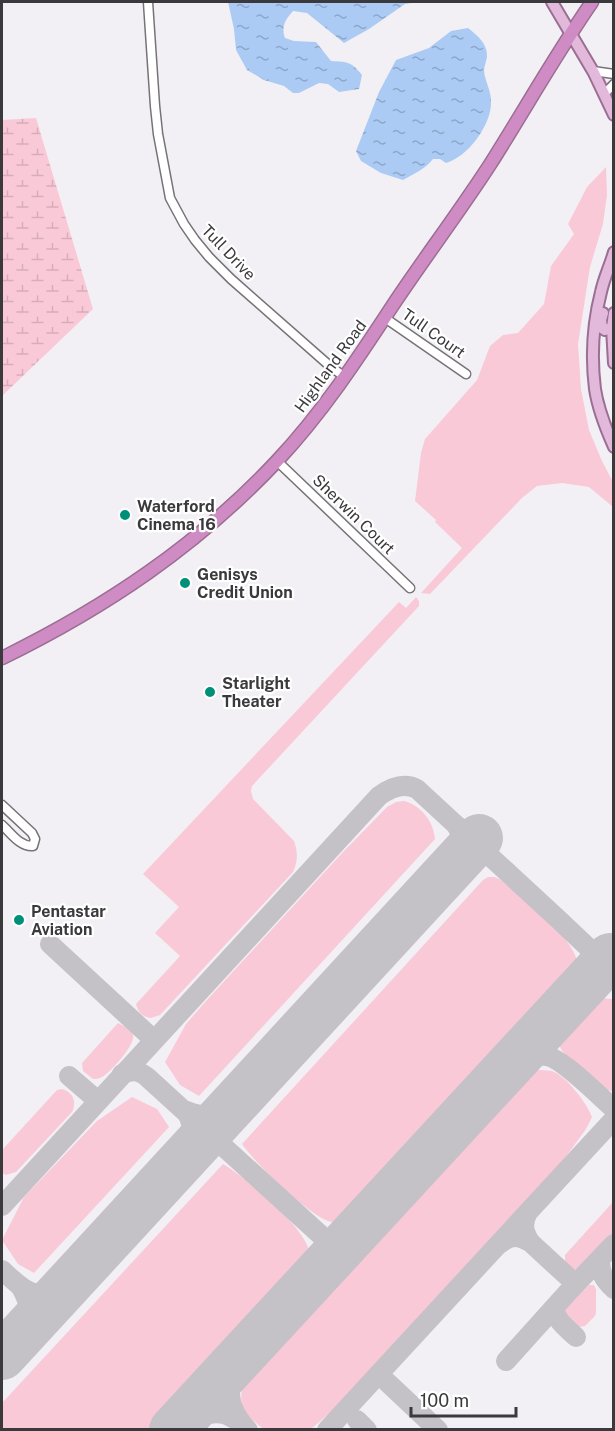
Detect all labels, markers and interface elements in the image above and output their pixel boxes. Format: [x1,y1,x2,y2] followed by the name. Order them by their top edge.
[198,221,260,284] street label: Tull Drive
[398,305,469,362] street label: Tull Court
[291,316,370,416] street label: Highland Road
[309,470,399,558] street label: Sherwin Court
[137,497,216,534] place label: Waterford Cinema 16
[118,508,132,522] marker: Waterford Cinema 16
[197,565,293,602] place label: Genisys Credit Union
[178,576,192,590] marker: Genisys Credit Union
[222,674,291,711] place label: Starlight Theater
[203,685,217,699] marker: Starlight Theater
[31,902,106,939] place label: Pentastar Aviation
[12,913,26,927] marker: Pentastar Aviation
[411,1380,516,1418] scale bar
[420,1390,469,1411] text: 100 m

